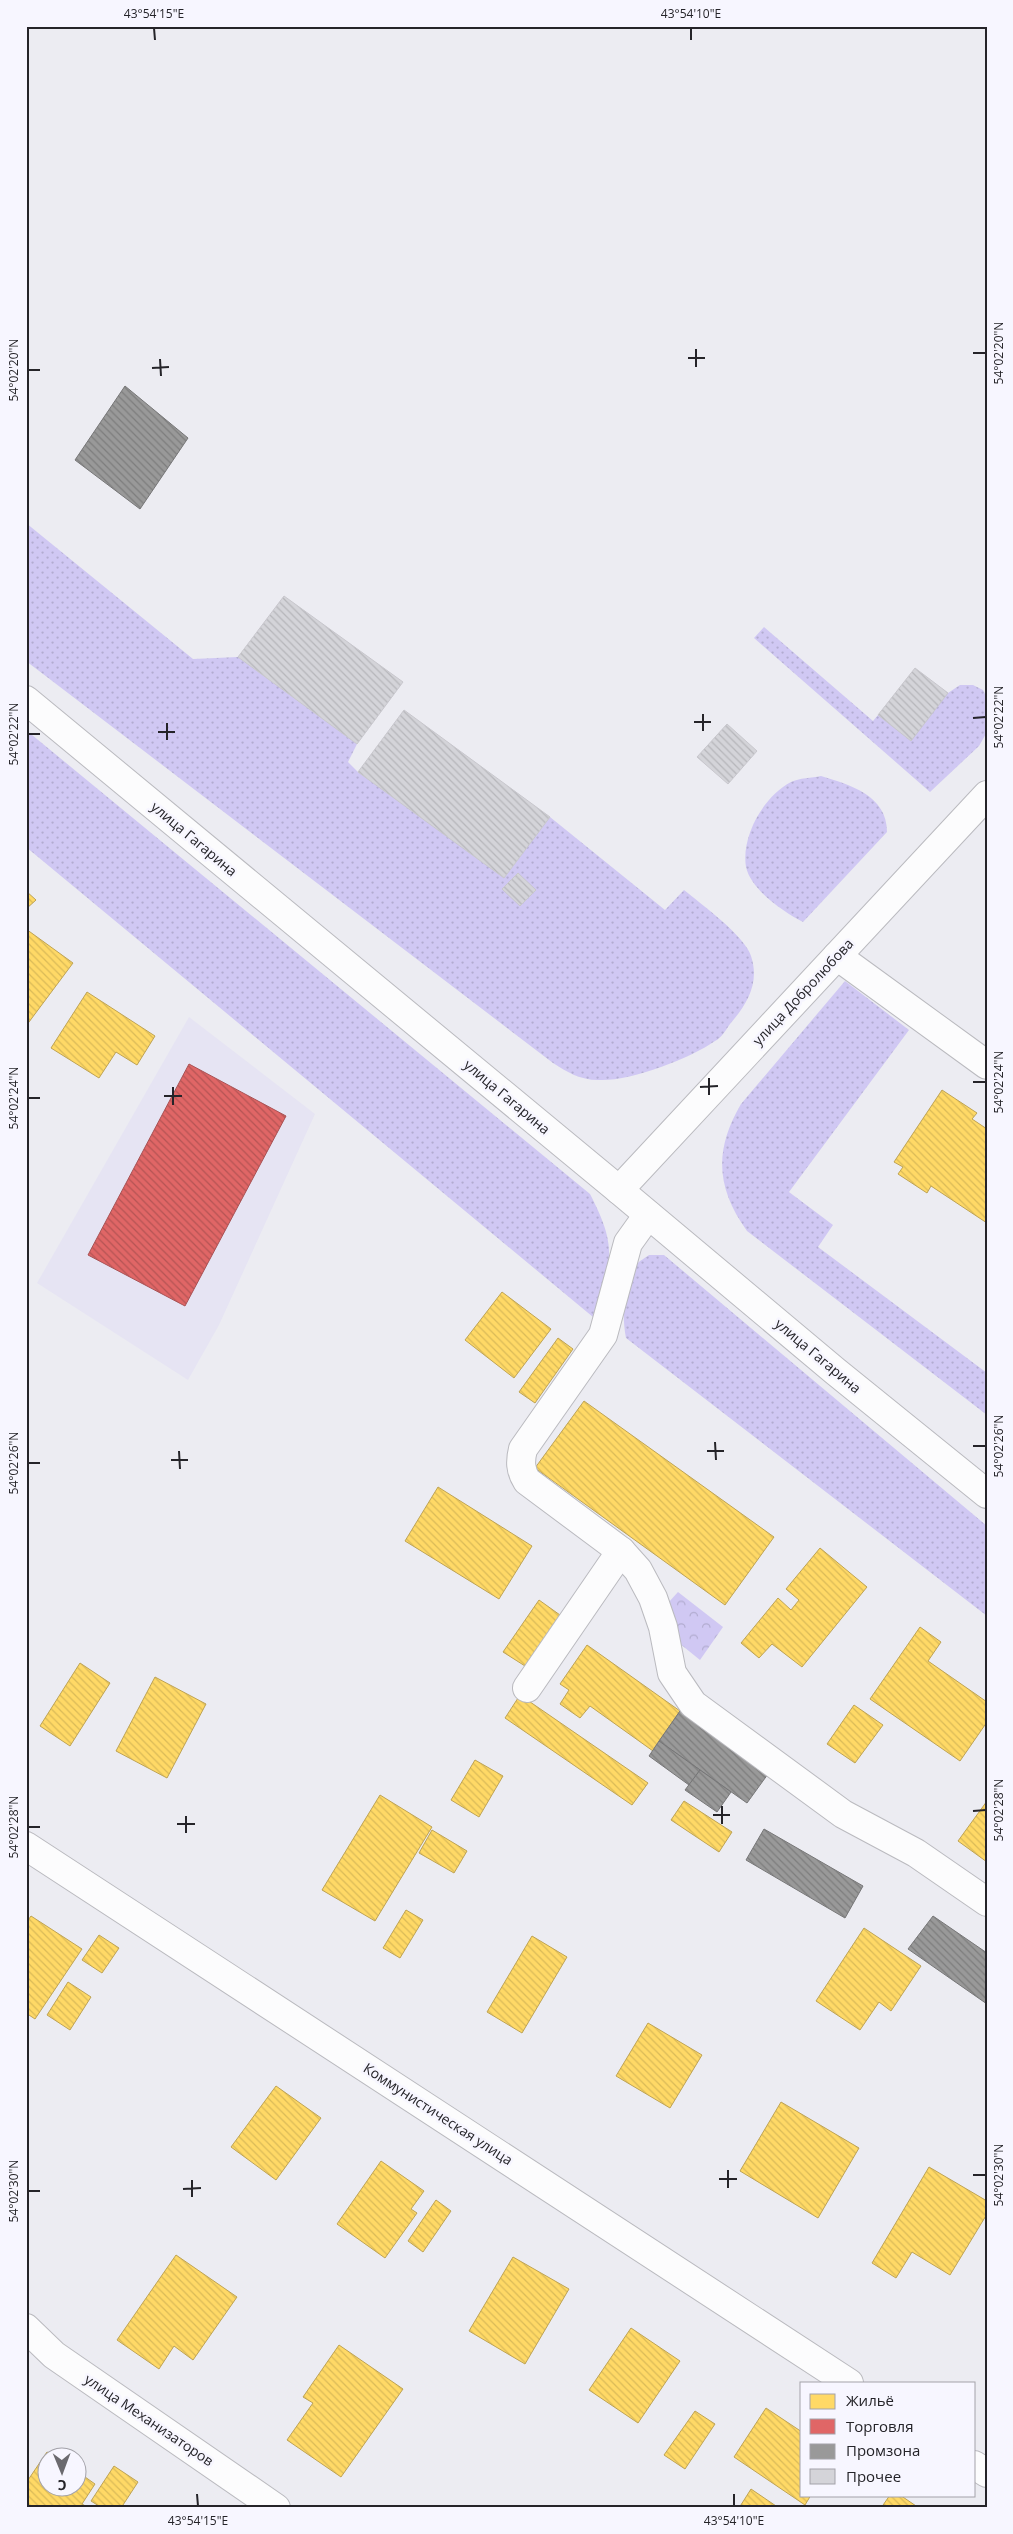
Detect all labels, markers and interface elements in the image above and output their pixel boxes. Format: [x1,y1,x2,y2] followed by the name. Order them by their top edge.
[124,5,184,22] text: 43°54'15"E
[661,5,721,22] text: 43°54'10"E
[990,322,1007,384] text: 54°02'20"N
[5,339,22,401] text: 54°02'20"N
[990,686,1007,748] text: 54°02'22"N
[5,703,22,765] text: 54°02'22"N
[147,797,241,880] street label: улица Гагарина
[748,934,857,1049] street label: улица Добролюбова
[990,1051,1007,1113] text: 54°02'24"N
[460,1055,554,1138] street label: улица Гагарина
[5,1067,22,1129] text: 54°02'24"N
[771,1314,865,1397] street label: улица Гагарина
[990,1415,1007,1477] text: 54°02'26"N
[5,1432,22,1494] text: 54°02'26"N
[990,1779,1007,1841] text: 54°02'28"N
[5,1796,22,1858] text: 54°02'28"N
[360,2058,517,2169] street label: Коммунистическая улица
[990,2144,1007,2206] text: 54°02'30"N
[5,2160,22,2222] text: 54°02'30"N
[81,2369,218,2470] street label: улица Механизаторов
[800,2382,976,2496] legend
[846,2390,894,2410] text: Жильё
[846,2416,913,2436] text: Торговля
[846,2440,920,2460] text: Промзона
[38,2446,88,2496] north arrow
[846,2466,901,2486] text: Прочее
[58,2476,67,2495] text: С
[168,2512,228,2529] text: 43°54'15"E
[704,2512,764,2529] text: 43°54'10"E

